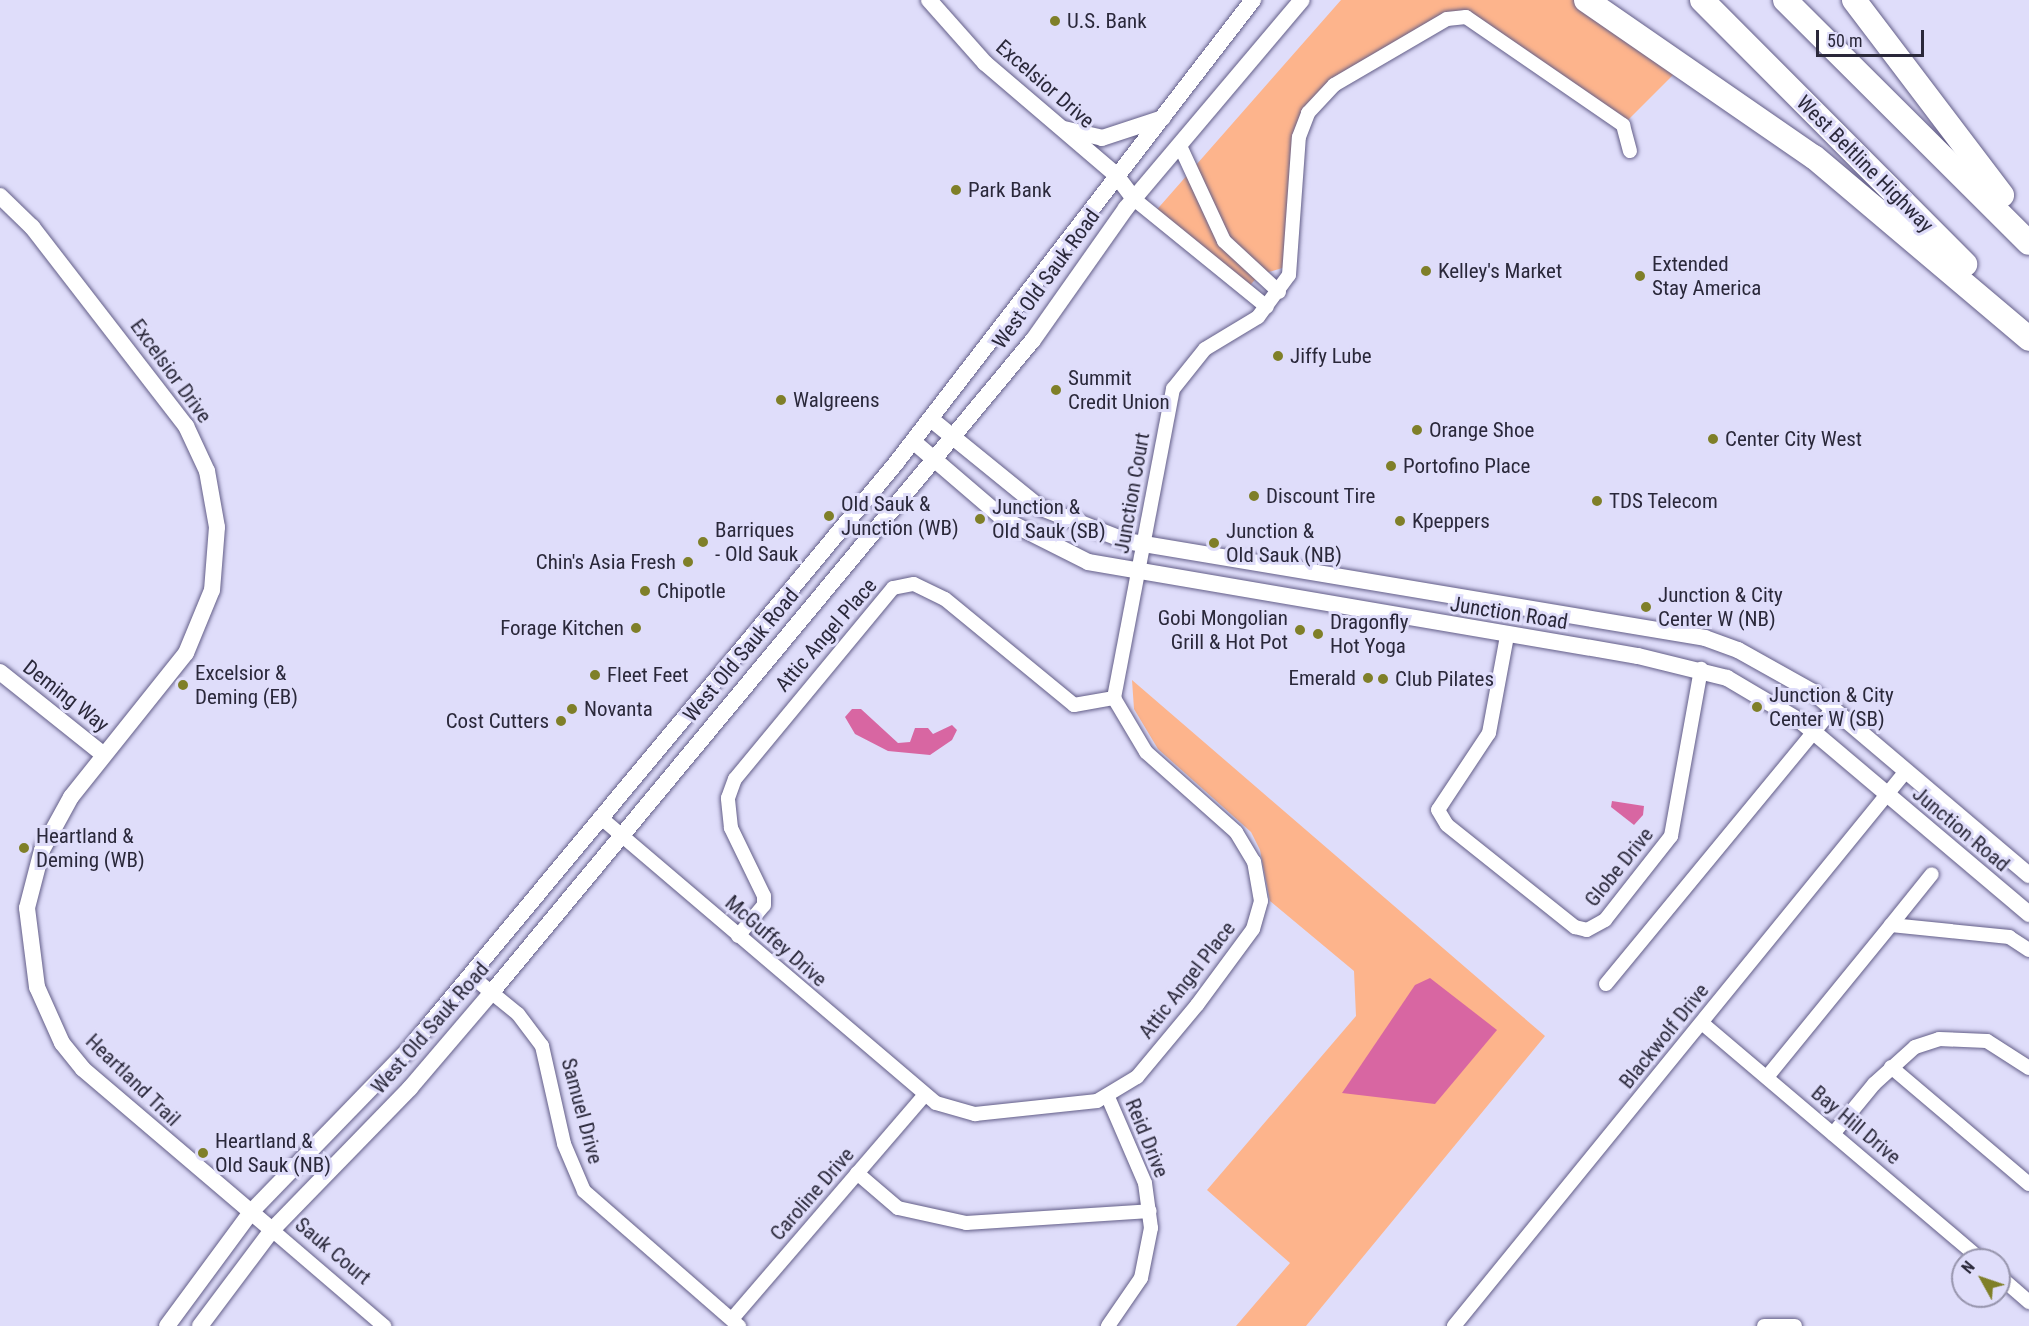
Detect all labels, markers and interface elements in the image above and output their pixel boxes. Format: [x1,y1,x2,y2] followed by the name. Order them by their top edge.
[1067,8,1147,34] place label: U.S. Bank
[1048,14,1062,28] marker: U.S. Bank
[1819,18,1927,56] scale bar
[1827,30,1862,51] text: 50 m
[991,35,1099,133] street label: Excelsior Drive
[1791,90,1939,238] street label: West Beltline Highway
[968,177,1051,203] place label: Park Bank
[949,183,963,197] marker: Park Bank
[987,204,1105,354] street label: West Old Sauk Road
[1652,251,1761,301] place label: Extended Stay America
[1438,258,1562,284] place label: Kelley's Market
[1419,264,1433,278] marker: Kelley's Market
[1633,269,1647,283] marker: Extended Stay America
[125,314,217,428] street label: Excelsior Drive
[1290,343,1372,369] place label: Jiffy Lube
[1271,349,1285,363] marker: Jiffy Lube
[1068,365,1170,415] place label: Summit Credit Union
[1049,383,1063,397] marker: Summit Credit Union
[793,387,880,413] place label: Walgreens
[774,393,788,407] marker: Walgreens
[1429,417,1534,443] place label: Orange Shoe
[1410,423,1424,437] marker: Orange Shoe
[1725,426,1862,452] place label: Center City West
[1109,431,1155,555] street label: Junction Court
[1706,432,1720,446] marker: Center City West
[1403,453,1530,479] place label: Portofino Place
[1384,459,1398,473] marker: Portofino Place
[1266,483,1376,509] place label: Discount Tire
[1609,488,1718,514] place label: TDS Telecom
[1247,489,1261,503] marker: Discount Tire
[841,491,959,541] place label: Old Sauk & Junction (WB)
[992,494,1106,544] place label: Junction & Old Sauk (SB)
[1590,494,1604,508] marker: TDS Telecom
[1412,508,1490,534] place label: Kpeppers
[822,509,836,523] marker: Old Sauk & Junction (WB)
[973,512,987,526] marker: Junction & Old Sauk (SB)
[1393,514,1407,528] marker: Kpeppers
[715,517,798,567] place label: Barriques - Old Sauk
[1226,518,1342,568] place label: Junction & Old Sauk (NB)
[696,535,710,549] marker: Barriques - Old Sauk
[1207,536,1221,550] marker: Junction & Old Sauk (NB)
[536,549,676,575] place label: Chin's Asia Fresh
[681,555,695,569] marker: Chin's Asia Fresh
[770,573,882,697] street label: Attic Angel Place
[657,578,726,604] place label: Chipotle
[1658,582,1783,632] place label: Junction & City Center W (NB)
[678,583,804,727] street label: West Old Sauk Road
[638,584,652,598] marker: Chipotle
[1448,591,1570,635] street label: Junction Road
[1639,600,1653,614] marker: Junction & City Center W (NB)
[1158,605,1288,655] place label: Gobi Mongolian Grill & Hot Pot
[1330,609,1408,659] place label: Dragonfly Hot Yoga
[500,615,624,641] place label: Forage Kitchen
[629,621,643,635] marker: Forage Kitchen
[1293,623,1307,637] marker: Gobi Mongolian Grill & Hot Pot
[1311,627,1325,641] marker: Dragonfly Hot Yoga
[18,655,114,737] street label: Deming Way
[195,660,298,710] place label: Excelsior & Deming (EB)
[607,662,688,688] place label: Fleet Feet
[1289,665,1356,691] place label: Emerald
[1395,666,1494,692] place label: Club Pilates
[588,668,602,682] marker: Fleet Feet
[1361,671,1375,685] marker: Emerald
[1376,672,1390,686] marker: Club Pilates
[176,678,190,692] marker: Excelsior & Deming (EB)
[1769,682,1894,732] place label: Junction & City Center W (SB)
[584,696,653,722] place label: Novanta
[1750,700,1764,714] marker: Junction & City Center W (SB)
[565,702,579,716] marker: Novanta
[446,708,549,734] place label: Cost Cutters
[554,714,568,728] marker: Cost Cutters
[1907,781,2015,877] street label: Junction Road
[1579,822,1659,912] street label: Globe Drive
[36,823,145,873] place label: Heartland & Deming (WB)
[17,841,31,855] marker: Heartland & Deming (WB)
[720,890,832,992] street label: McGuffey Drive
[1133,916,1241,1044] street label: Attic Angel Place
[366,957,494,1099] street label: West Old Sauk Road
[1614,978,1714,1094] street label: Blackwolf Drive
[80,1028,186,1132] street label: Heartland Trail
[556,1055,608,1167] street label: Samuel Drive
[1806,1080,1906,1170] street label: Bay Hill Drive
[1120,1095,1174,1181] street label: Reid Drive
[215,1128,331,1178] place label: Heartland & Old Sauk (NB)
[765,1142,859,1246] street label: Caroline Drive
[196,1146,210,1160] marker: Heartland & Old Sauk (NB)
[290,1212,376,1290] street label: Sauk Court
[1951,1248,2011,1308] north arrow
[1958,1258,1979,1277] text: N

